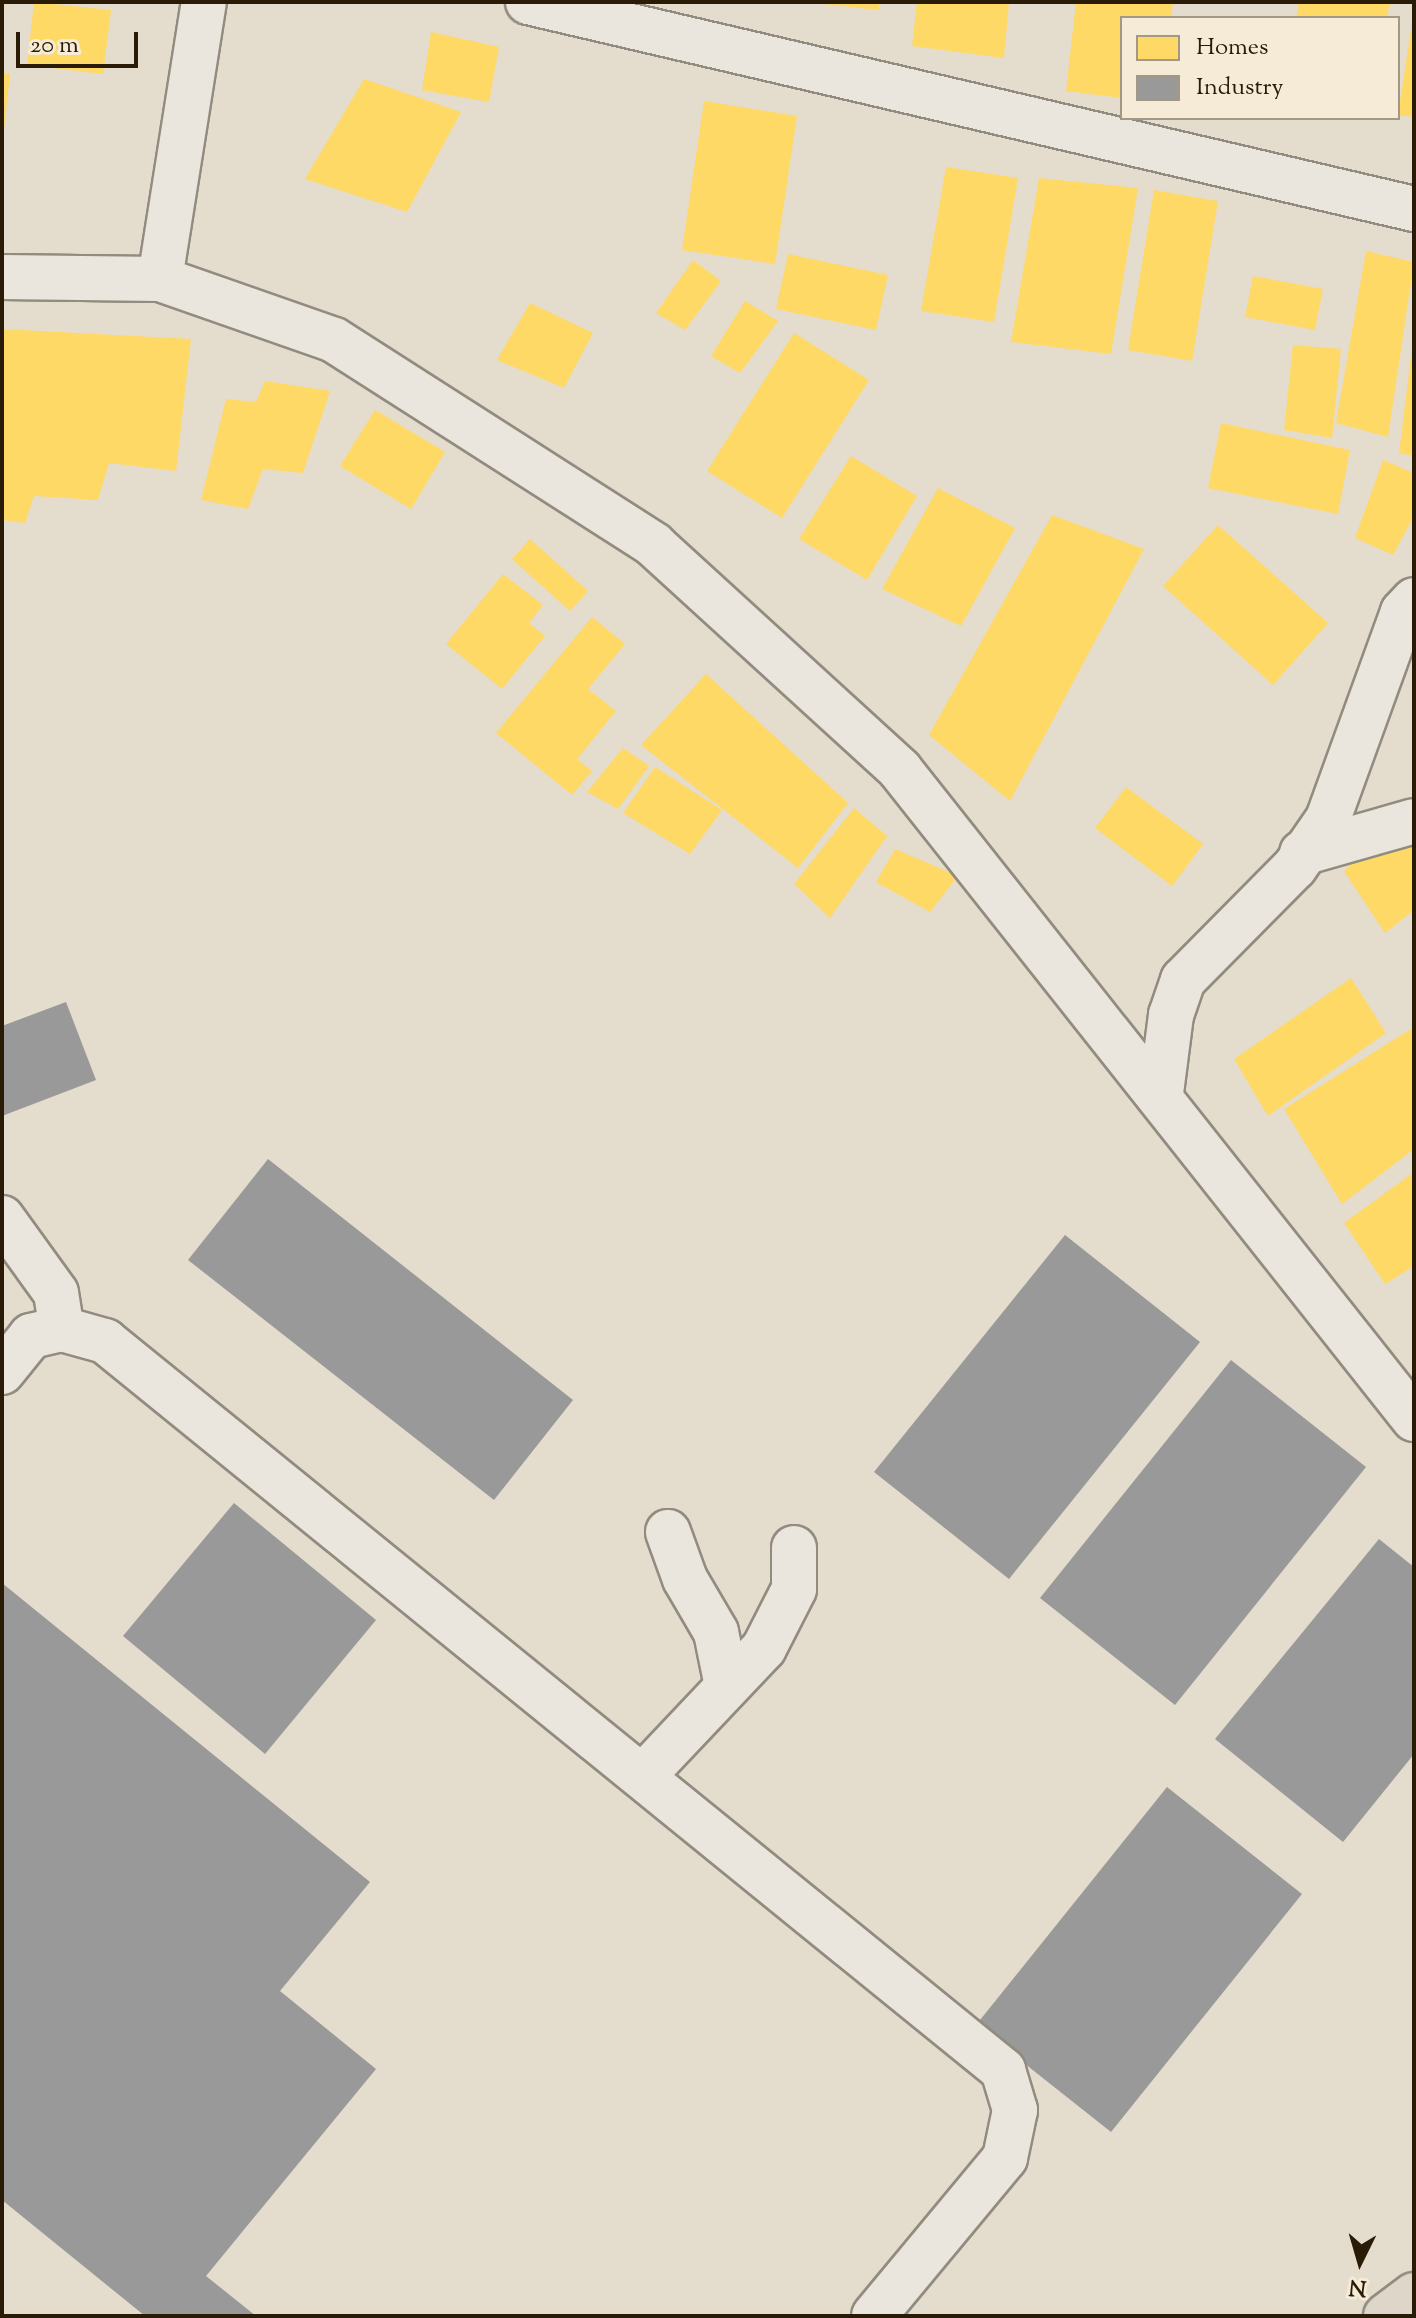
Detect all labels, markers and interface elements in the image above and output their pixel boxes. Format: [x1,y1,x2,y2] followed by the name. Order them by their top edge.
[20,16,142,66] scale bar
[1120,16,1400,120] legend
[30,29,79,63] text: 20 m
[1196,31,1268,65] text: Homes
[1196,71,1284,105] text: Industry
[1320,2222,1400,2302] north arrow
[1348,2269,1368,2303] text: N

